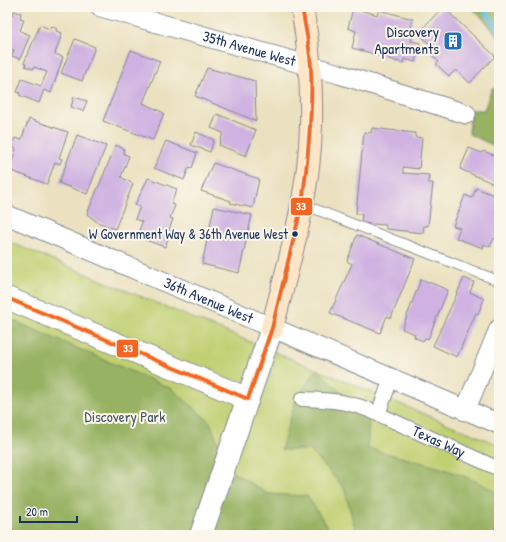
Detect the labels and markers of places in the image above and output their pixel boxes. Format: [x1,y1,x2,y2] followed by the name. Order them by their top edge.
[375,21,439,59] place label: Discovery Apartments
[442,30,464,52] building icon: Discovery Apartments
[89,224,288,244] place label: W Government Way & 36th Avenue West
[290,229,300,239] marker: W Government Way & 36th Avenue West

